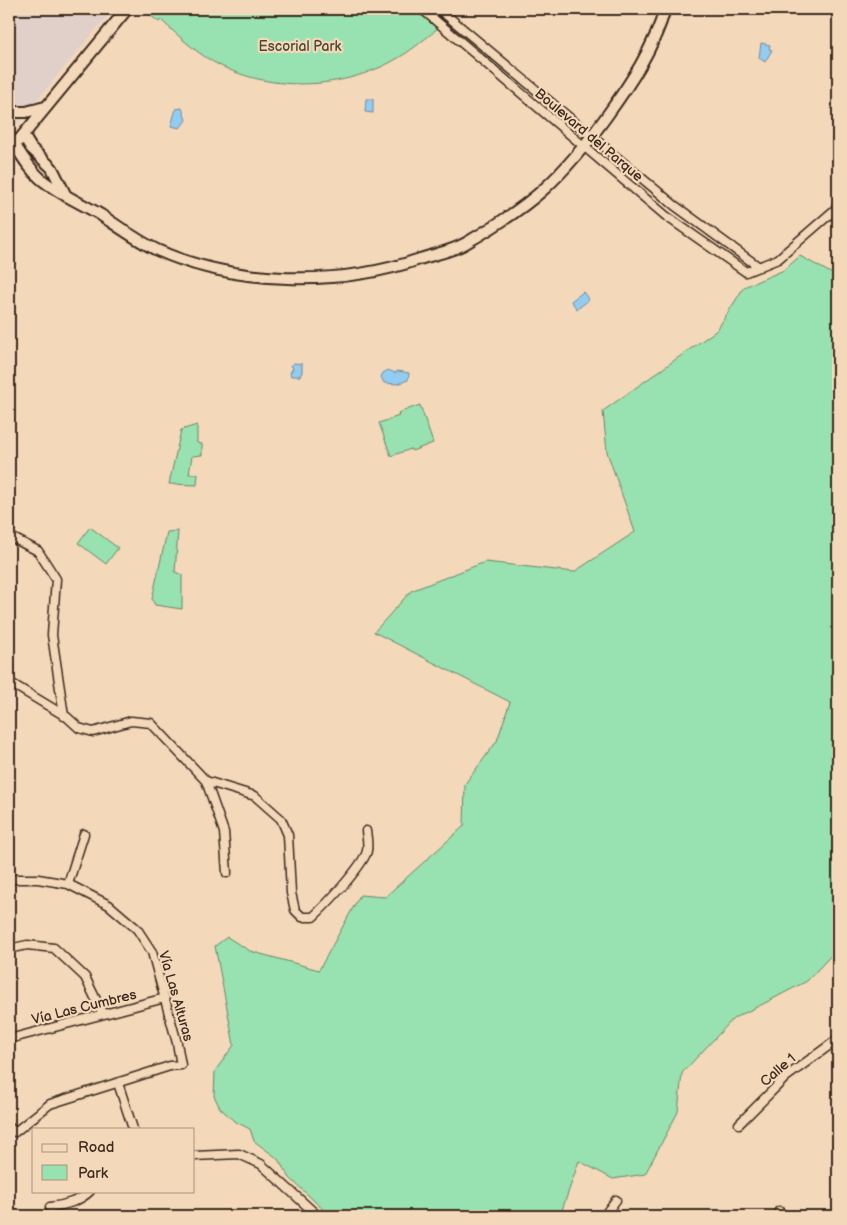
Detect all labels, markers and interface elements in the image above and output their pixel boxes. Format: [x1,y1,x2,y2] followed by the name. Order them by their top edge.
[259,38,342,55] park label: Escorial Park
[531,85,647,185] street label: Boulevard del Parque
[155,949,197,1043] street label: Vía Las Alturas
[30,986,138,1028] street label: Vía Las Cumbres
[757,1050,799,1090] street label: Calle 1
[32,1128,195,1192] legend
[78,1138,114,1157] text: Road
[78,1164,109,1183] text: Park

